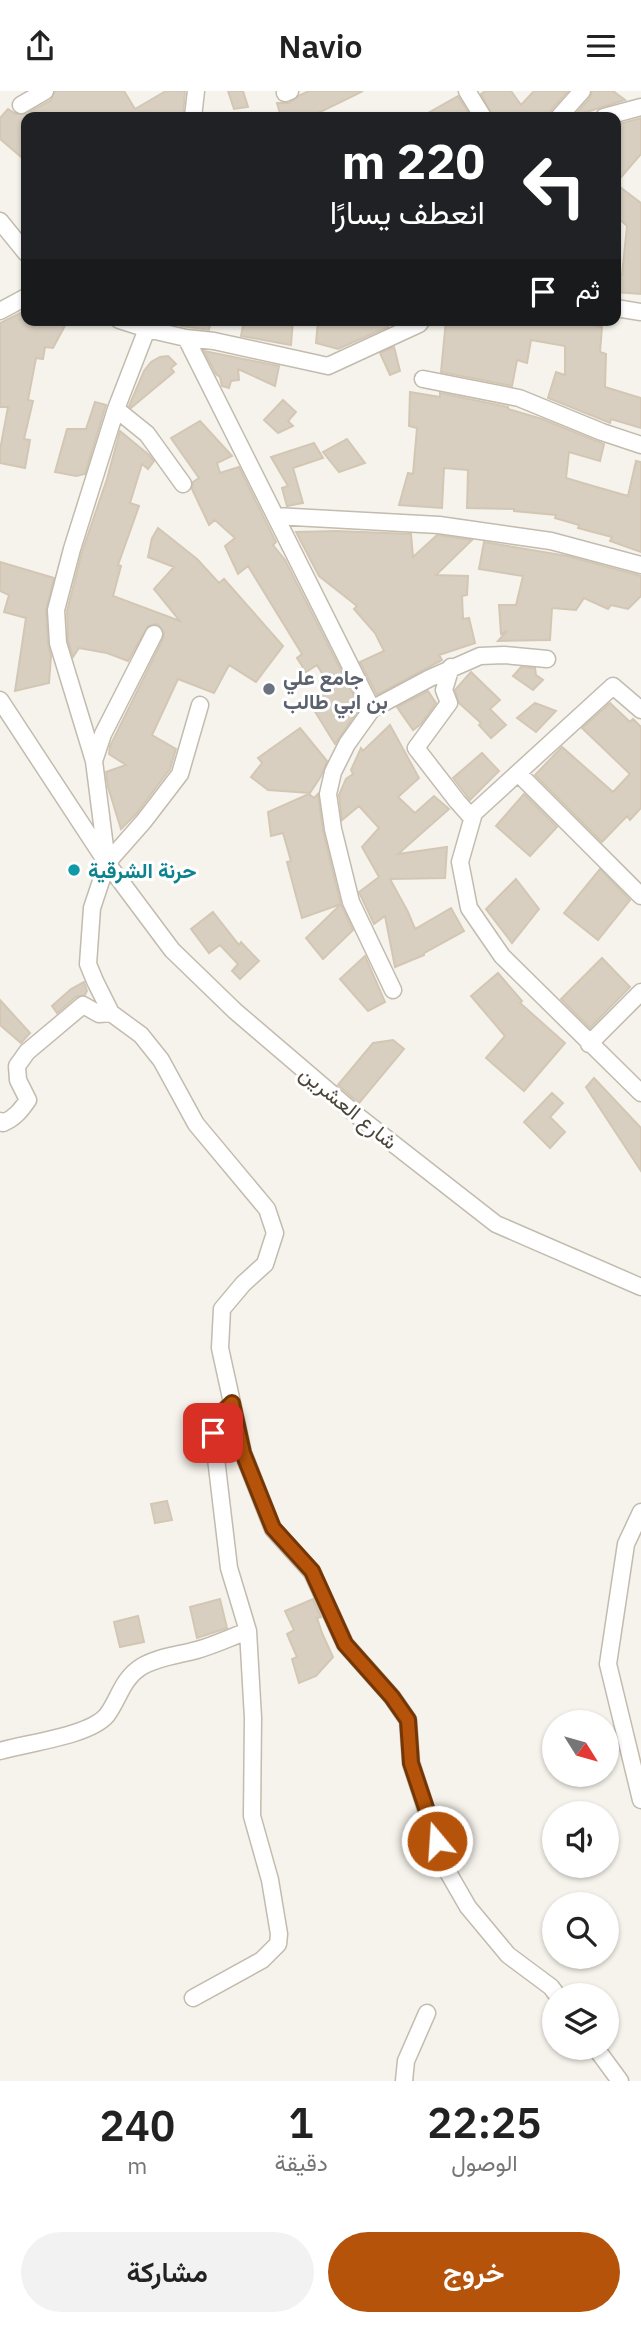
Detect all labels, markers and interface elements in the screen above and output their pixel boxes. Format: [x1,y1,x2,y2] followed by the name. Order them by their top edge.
[278,25,363,67] text: Navio
[21,27,59,65] icon: share
[582,27,620,65] icon: menu
[341,129,485,192] text: 220 m
[509,140,600,231] icon: left
[330,191,485,233] text: انعطف يسارًا
[576,272,600,306] text: ثم
[524,273,562,311] icon: arrive
[283,663,388,719] place label: جامع علي بن ابي طالب
[261,681,277,697] marker: جامع علي بن ابي طالب
[88,856,196,884] place label: حرنة الشرقية
[66,862,82,878] marker: حرنة الشرقية
[294,1059,404,1156] street label: شارع العشرين
[183,1403,243,1463] pin
[194,1414,232,1452] icon: arrive
[542,1710,620,1787] north arrow
[542,1710,619,2060] map controls
[542,1801,619,1878] button: sound
[400,1804,474,1878] position arrow
[542,1892,619,1969] button: search
[542,1983,619,2060] button: layers
[289,2095,314,2150] text: 1
[427,2095,542,2150] text: 22:25
[100,2098,175,2153] text: 240
[275,2147,328,2177] text: دقيقة
[451,2147,518,2177] text: الوصول
[127,2150,147,2180] text: m
[21,2232,314,2312] button: مشاركة
[328,2232,620,2312] button: خروج

